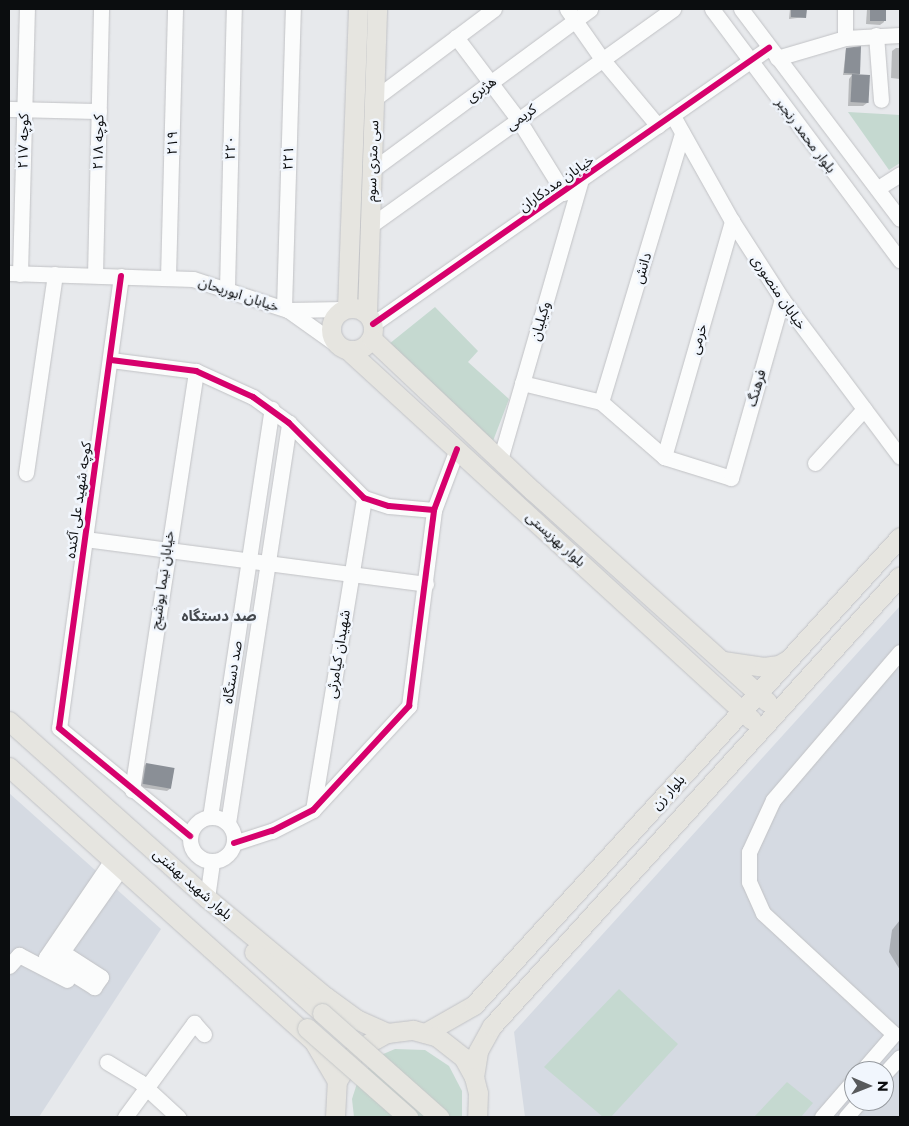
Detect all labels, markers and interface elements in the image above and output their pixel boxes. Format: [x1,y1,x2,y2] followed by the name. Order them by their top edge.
[463,72,499,106] street label: هژبری
[772,94,840,176] street label: بلوار محمد رنجبر
[503,100,539,134] street label: کریمی
[14,113,32,169] street label: کوچه ۲۱۷
[89,114,107,170] street label: کوچه ۲۱۸
[362,120,382,202] street label: سی متری سوم
[163,131,181,155] street label: ۲۱۹
[221,136,239,160] street label: ۲۲۰
[279,146,297,170] street label: ۲۲۱
[515,151,597,215] street label: خیابان مددکاران
[629,250,655,286] street label: دانش
[748,251,810,333] street label: خیابان منصوری
[197,273,281,315] street label: خیابان ابوریحان
[526,299,554,343] street label: وکیلیان
[686,322,710,356] street label: خرمی
[743,368,769,408] street label: فرهنگ
[61,441,95,559] street label: کوچه شهید علی آکنده
[523,508,589,570] street label: بلوار بهزیستی
[147,530,177,630] street label: خیابان نیما یوشیج
[181,607,257,625] district label: صد دستگاه
[323,609,353,699] street label: شهیدان کیامرثی
[219,639,245,705] street label: صد دستگاه
[648,771,688,813] street label: بلوار زن
[150,845,236,923] street label: بلوار شهید بهشتی
[844,1061,894,1111] north arrow
[874,1080,892,1092] text: N

